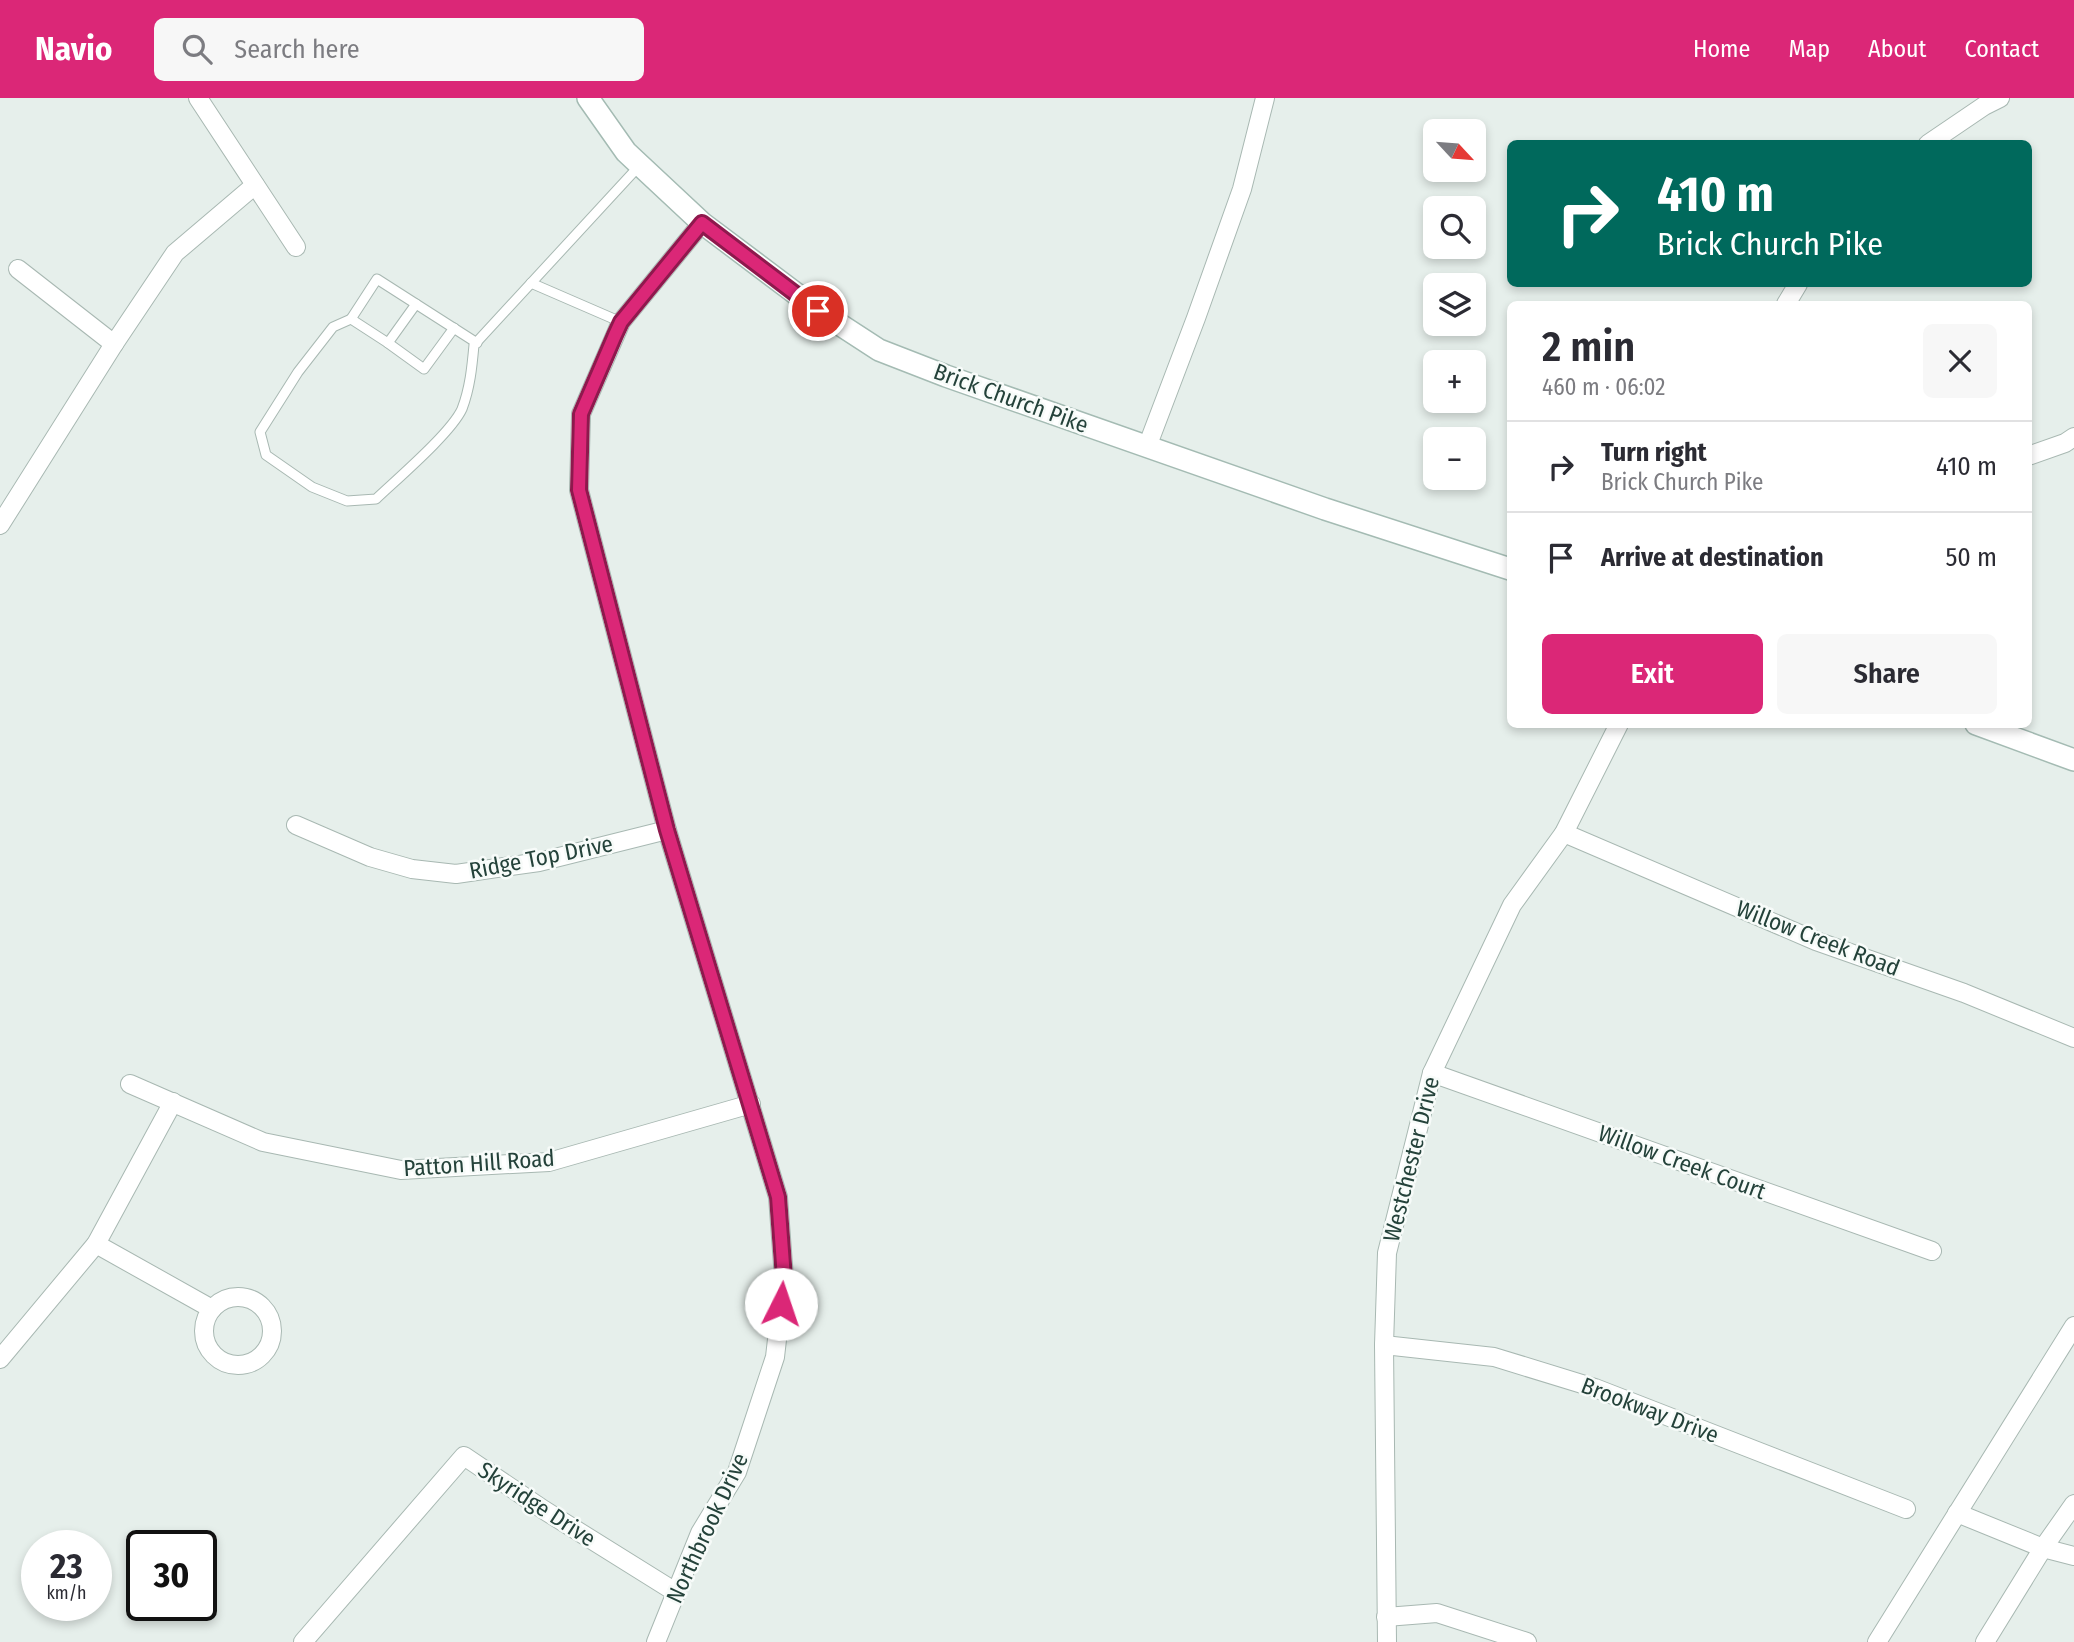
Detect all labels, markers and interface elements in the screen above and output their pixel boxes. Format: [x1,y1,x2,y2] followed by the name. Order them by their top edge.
[154,18,644,81] search box
[35,29,112,69] text: Navio
[178,30,216,68] icon: search
[234,34,360,65] text: Search here
[1693,35,1750,63] text: Home
[1788,35,1830,63] text: Map
[1868,35,1926,63] text: About
[1964,35,2039,63] text: Contact
[1423,119,1486,182] north arrow
[1423,119,1486,490] map controls
[1657,165,1774,224] text: 410 m
[1542,168,1633,259] icon: right
[1423,196,1486,259] button: search
[1657,225,1883,263] text: Brick Church Pike
[1423,273,1486,336] button: layers
[788,281,848,341] pin
[799,292,837,330] icon: arrive
[1542,322,1635,372] text: 2 min
[1923,324,1997,398] button: close
[1423,350,1486,413] button: +
[930,357,1092,439] street label: Brick Church Pike
[1542,373,1665,401] text: 460 m · 06:02
[1423,427,1486,490] button: −
[1601,437,1707,468] text: Turn right
[1542,448,1580,486] icon: right
[1936,451,1997,482] text: 410 m
[1601,468,1763,496] text: Brick Church Pike
[1542,539,1580,577] icon: arrive
[1601,542,1824,573] text: Arrive at destination
[1945,542,1997,573] text: 50 m
[1542,634,1763,714] button: Exit
[1777,634,1997,714] button: Share
[467,829,615,885] street label: Ridge Top Drive
[1732,894,1904,982] street label: Willow Creek Road
[1377,1074,1445,1244] street label: Westchester Drive
[1594,1119,1770,1205] street label: Willow Creek Court
[403,1144,555,1182] street label: Patton Hill Road
[744,1267,818,1341] position arrow
[1577,1371,1723,1449] street label: Brookway Drive
[660,1449,754,1607] street label: Northbrook Drive
[473,1456,601,1552] street label: Skyridge Drive
[126,1530,217,1621] speed limit sign: 30
[50,1545,83,1587] text: 23
[46,1582,87,1604] text: km/h

